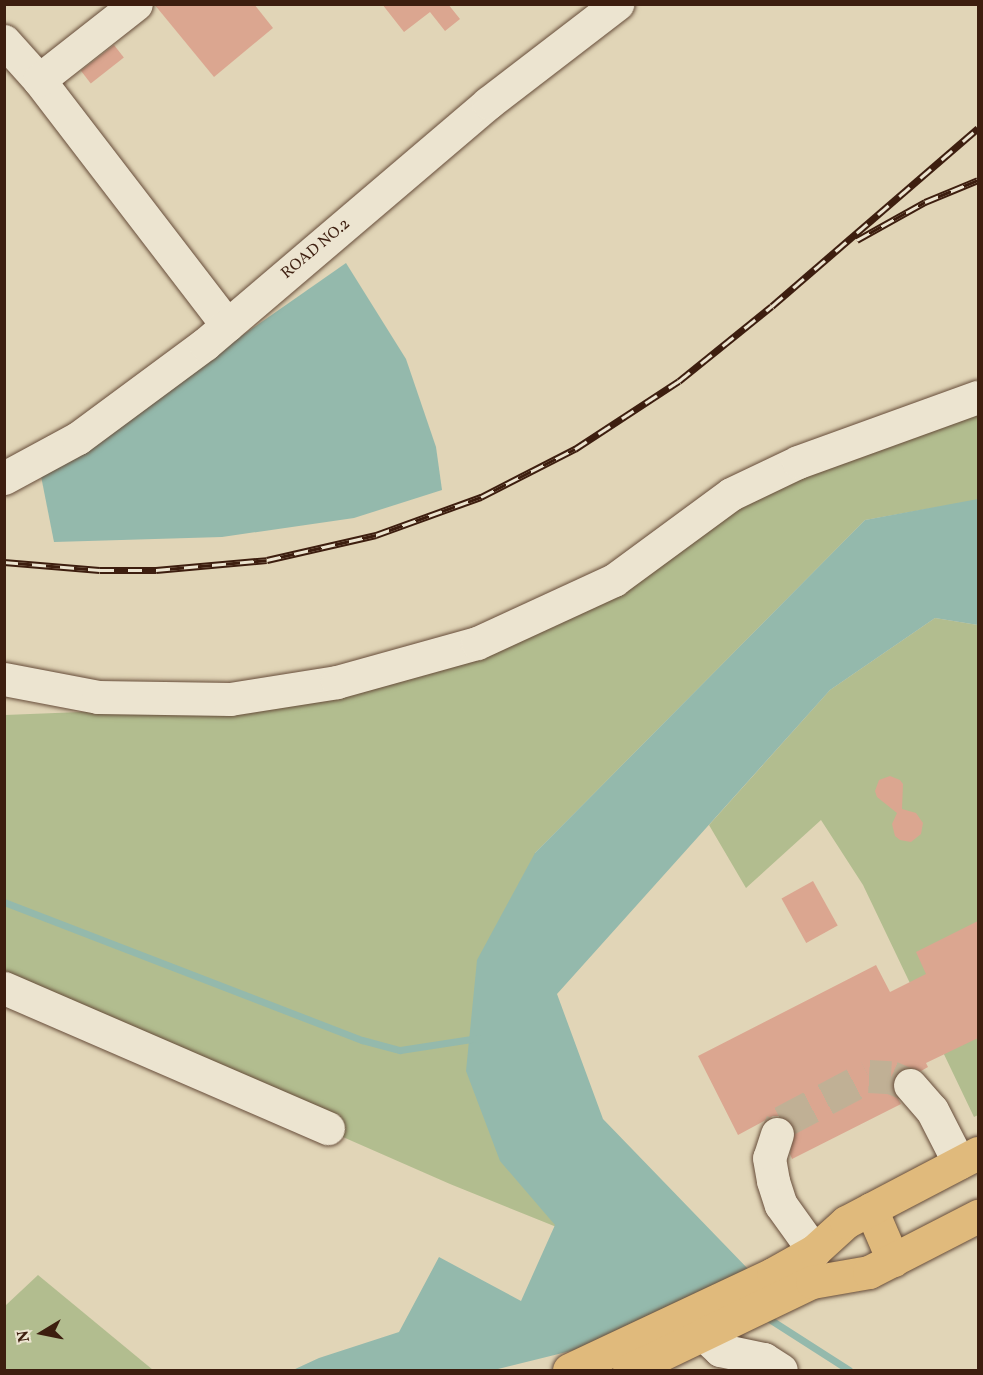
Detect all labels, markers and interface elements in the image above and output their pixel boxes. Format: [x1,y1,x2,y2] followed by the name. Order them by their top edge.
[278,215,354,283] street label: ROAD NO.2
[12,1303,72,1363] north arrow
[12,1328,36,1344] text: N

